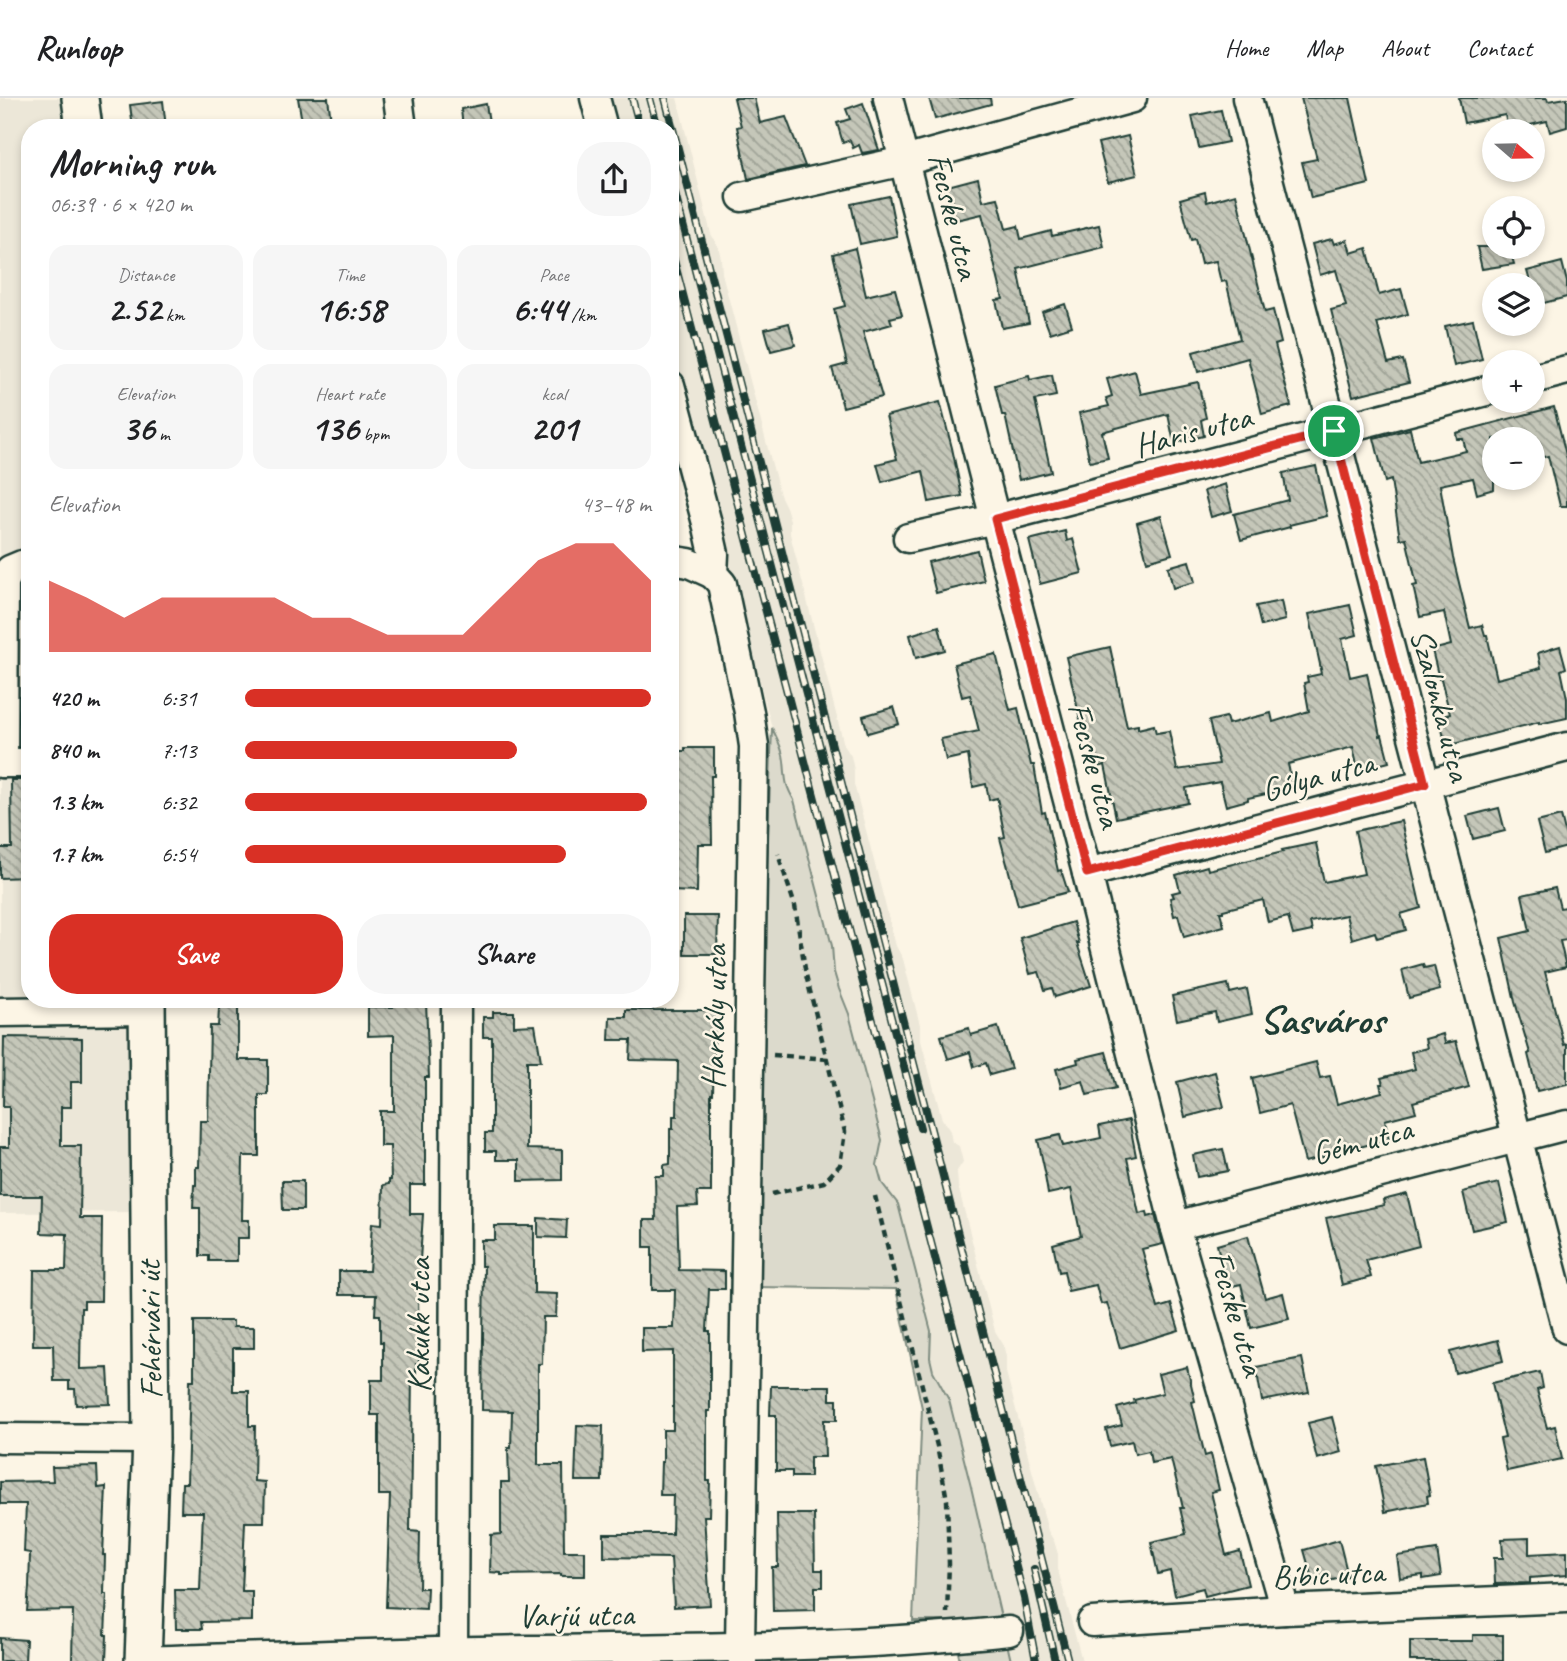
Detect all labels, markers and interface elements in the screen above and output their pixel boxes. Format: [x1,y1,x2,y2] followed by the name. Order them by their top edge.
[35,27,122,69] text: Runloop
[1225,33,1268,63] text: Home
[1306,33,1343,63] text: Map
[1381,33,1429,63] text: About
[1467,33,1532,63] text: Contact
[1482,119,1545,182] north arrow
[1482,119,1545,490] map controls
[49,140,215,187] text: Morning run
[577,142,651,216] button: share
[918,149,990,286] street label: Fecske utca
[49,190,192,219] text: 06:39 · 6 × 420 m
[1482,196,1545,259] button: locate
[118,263,174,287] text: Distance
[335,263,365,287] text: Time
[539,263,569,287] text: Pace
[1482,273,1545,336] button: layers
[108,287,161,332] text: 2.52
[315,287,385,332] text: 16:58
[512,287,567,332] text: 6:44
[161,303,184,327] text: km
[567,303,596,327] text: /km
[1482,350,1545,413] button: +
[117,382,175,406] text: Elevation
[315,382,385,406] text: Heart rate
[541,382,567,406] text: kcal
[1130,395,1259,467] street label: Haris utca
[1304,401,1364,461] pin
[122,406,155,451] text: 36
[311,406,359,451] text: 136
[530,406,578,451] text: 201
[1315,412,1353,450] icon: arrive
[155,422,170,446] text: m
[359,422,389,446] text: bpm
[1482,427,1545,490] button: −
[49,490,120,519] text: Elevation
[581,490,651,519] text: 43–48 m
[1401,624,1482,787] street label: Szalonka utca
[49,684,99,713] text: 420 m
[161,684,197,713] text: 6:31
[1058,698,1133,835] street label: Fecske utca
[49,736,99,765] text: 840 m
[161,736,197,765] text: 7:13
[1257,740,1382,811] street label: Gólya utca
[49,788,103,817] text: 1.3 km
[161,788,197,817] text: 6:32
[49,840,102,869] text: 1.7 km
[161,840,197,869] text: 6:54
[49,914,343,994] button: Save
[357,914,651,994] button: Share
[692,943,736,1089] street label: Harkály utca
[1260,995,1388,1045] district label: Sasváros
[1307,1107,1418,1174] street label: Gém utca
[1199,1246,1276,1383] street label: Fecske utca
[398,1255,440,1393] street label: Kakukk utca
[128,1258,172,1399] street label: Fehérvári út
[1271,1550,1387,1598] street label: Bíbic utca
[518,1593,636,1637] street label: Varjú utca

